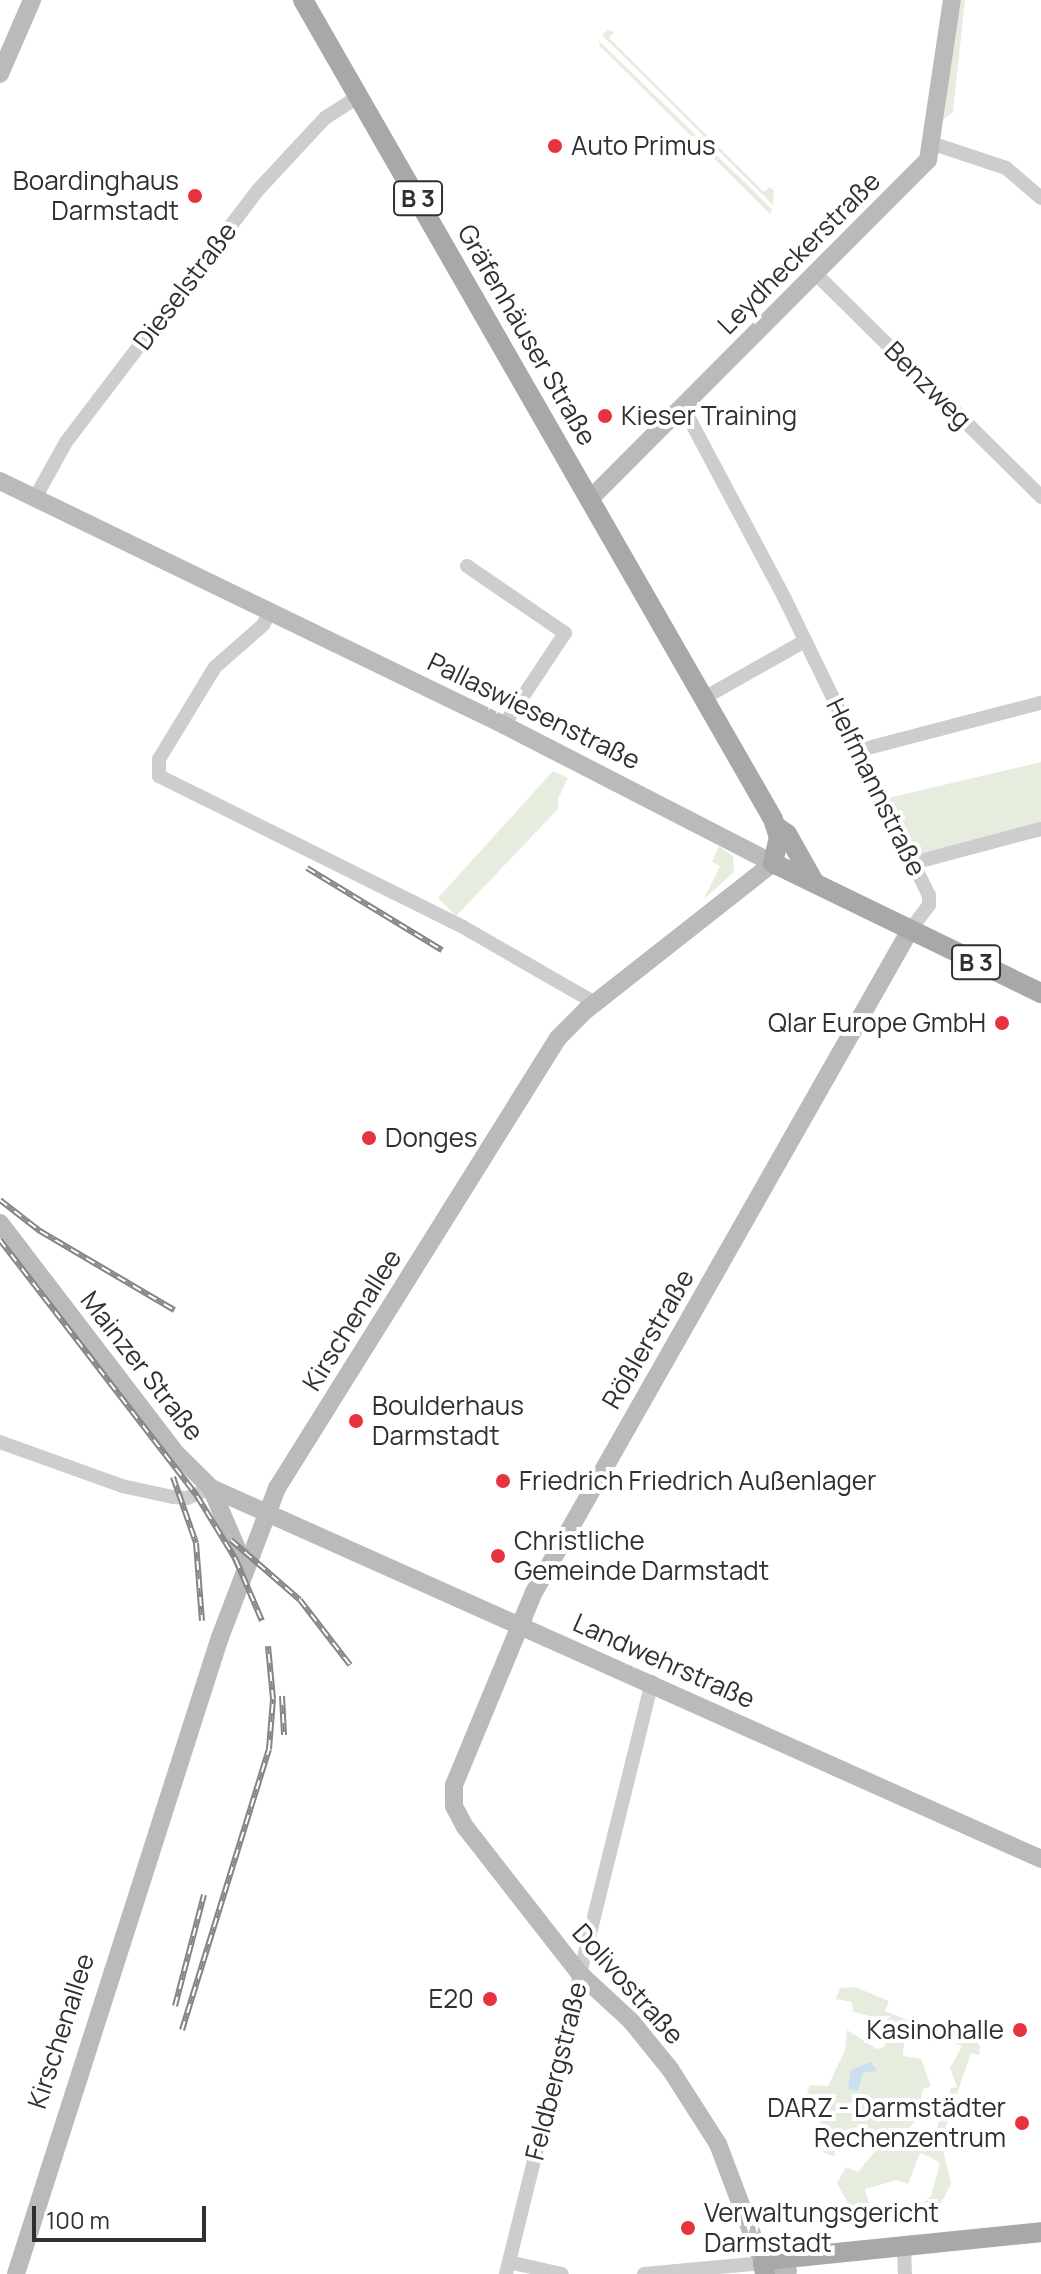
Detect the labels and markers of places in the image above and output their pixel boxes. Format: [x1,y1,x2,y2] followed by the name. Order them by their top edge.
[571,130,716,162] place label: Auto Primus
[546,137,564,155] marker: Auto Primus
[13,165,179,226] place label: Boardinghaus Darmstadt
[186,187,204,205] marker: Boardinghaus Darmstadt
[621,400,797,432] place label: Kieser Training
[596,407,614,425] marker: Kieser Training
[768,1007,986,1039] place label: Qlar Europe GmbH
[993,1014,1011,1032] marker: Qlar Europe GmbH
[385,1122,478,1154] place label: Donges
[360,1129,378,1147] marker: Donges
[372,1390,524,1452] place label: Boulderhaus Darmstadt
[347,1412,365,1430] marker: Boulderhaus Darmstadt
[519,1465,876,1497] place label: Friedrich Friedrich Außenlager
[494,1472,512,1490] marker: Friedrich Friedrich Außenlager
[514,1525,769,1586] place label: Christliche Gemeinde Darmstadt
[489,1547,507,1565] marker: Christliche Gemeinde Darmstadt
[429,1983,474,2015] place label: E20
[481,1990,499,2008] marker: E20
[866,2014,1004,2046] place label: Kasinohalle
[1011,2021,1029,2039] marker: Kasinohalle
[767,2092,1006,2154] place label: DARZ - Darmstädter Rechenzentrum
[1013,2114,1031,2132] marker: DARZ - Darmstädter Rechenzentrum
[704,2197,939,2258] place label: Verwaltungsgericht Darmstadt
[679,2219,697,2237] marker: Verwaltungsgericht Darmstadt

